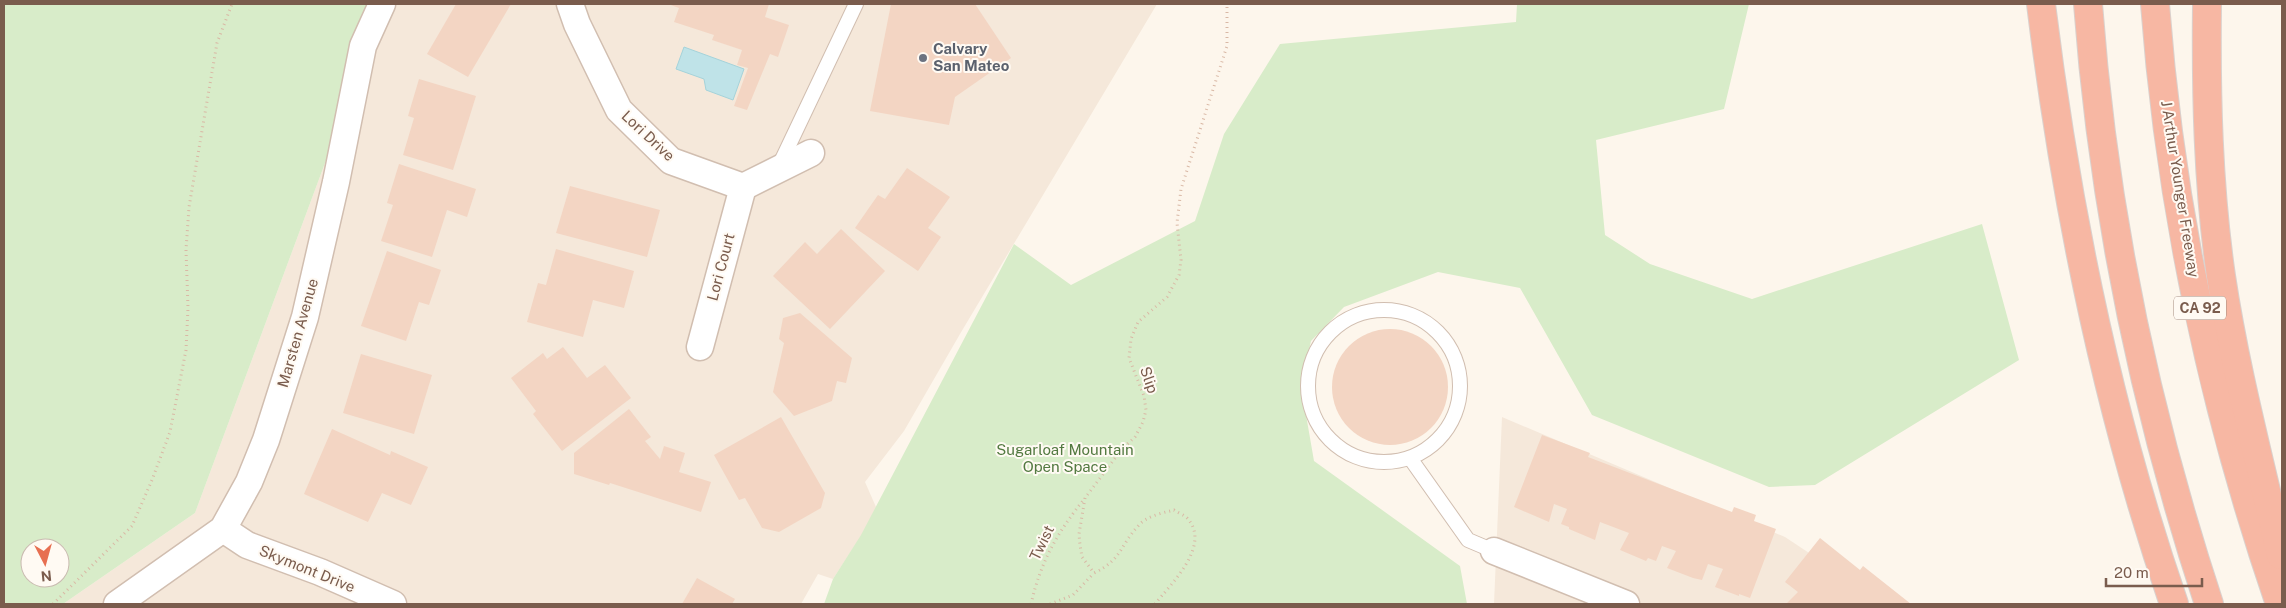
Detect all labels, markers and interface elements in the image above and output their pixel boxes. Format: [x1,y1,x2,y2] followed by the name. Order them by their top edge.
[933,40,1010,74] place label: Calvary San Mateo
[917,52,929,64] marker: Calvary San Mateo
[2158,99,2203,279] street label: J Arthur Younger Freeway
[618,107,678,164] street label: Lori Drive
[703,231,738,302] street label: Lori Court
[274,276,321,389] street label: Marsten Avenue
[2174,296,2226,320] road number: CA 92
[1137,364,1162,396] street label: Slip
[996,441,1134,475] park label: Sugarloaf Mountain Open Space
[1026,522,1057,563] street label: Twist
[20,538,70,588] north arrow
[257,542,358,595] street label: Skymont Drive
[2106,556,2202,588] scale bar
[2114,564,2149,581] text: 20 m
[40,567,53,584] text: N

